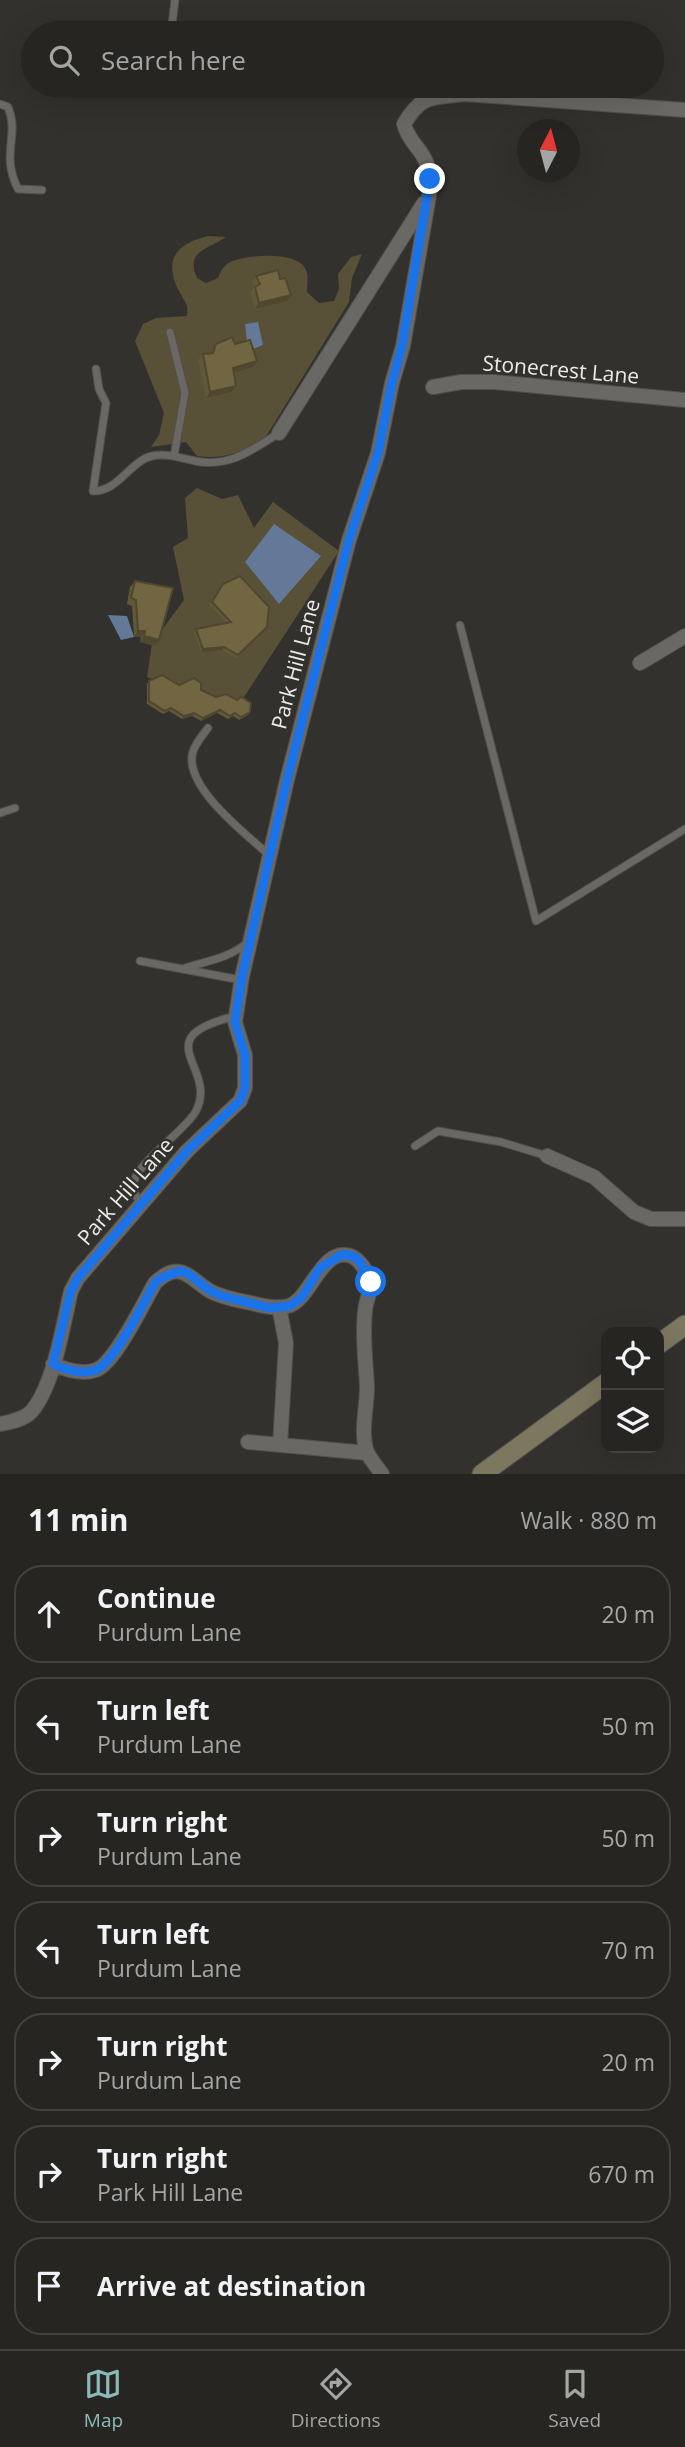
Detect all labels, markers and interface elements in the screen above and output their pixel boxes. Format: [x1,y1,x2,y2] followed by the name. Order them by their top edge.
[21,21,664,98] search box
[45,41,83,79] icon: search
[101,42,246,78] text: Search here
[517,119,580,182] north arrow
[414,163,445,194] route end
[482,348,640,390] street label: Stonecrest Lane
[264,596,326,732] street label: Park Hill Lane
[71,1131,179,1251] street label: Park Hill Lane
[355,1266,386,1297] route start
[601,1327,664,1453] map controls
[601,1327,664,1390] button: locate
[601,1390,664,1453] button: layers
[28,1499,128,1540] text: 11 min
[520,1504,657,1536] text: Walk · 880 m
[97,1580,216,1616] text: Continue
[30,1595,68,1633] icon: ahead
[601,1598,655,1630] text: 20 m
[97,1616,242,1648] text: Purdum Lane
[97,1692,209,1728] text: Turn left
[30,1707,68,1745] icon: left
[601,1710,655,1742] text: 50 m
[97,1728,242,1760] text: Purdum Lane
[97,1804,228,1840] text: Turn right
[30,1819,68,1857] icon: right
[601,1822,655,1854] text: 50 m
[97,1840,242,1872] text: Purdum Lane
[97,1916,209,1952] text: Turn left
[30,1931,68,1969] icon: left
[601,1934,655,1966] text: 70 m
[97,1952,242,1984] text: Purdum Lane
[97,2028,228,2064] text: Turn right
[30,2043,68,2081] icon: right
[601,2046,655,2078] text: 20 m
[97,2064,242,2096] text: Purdum Lane
[97,2140,228,2176] text: Turn right
[30,2155,68,2193] icon: right
[588,2158,655,2190] text: 670 m
[97,2176,243,2208] text: Park Hill Lane
[30,2267,68,2305] icon: arrive
[97,2268,366,2304] text: Arrive at destination
[84,2365,123,2433] tab: Map
[291,2365,381,2433] tab: Directions
[548,2365,601,2433] tab: Saved

